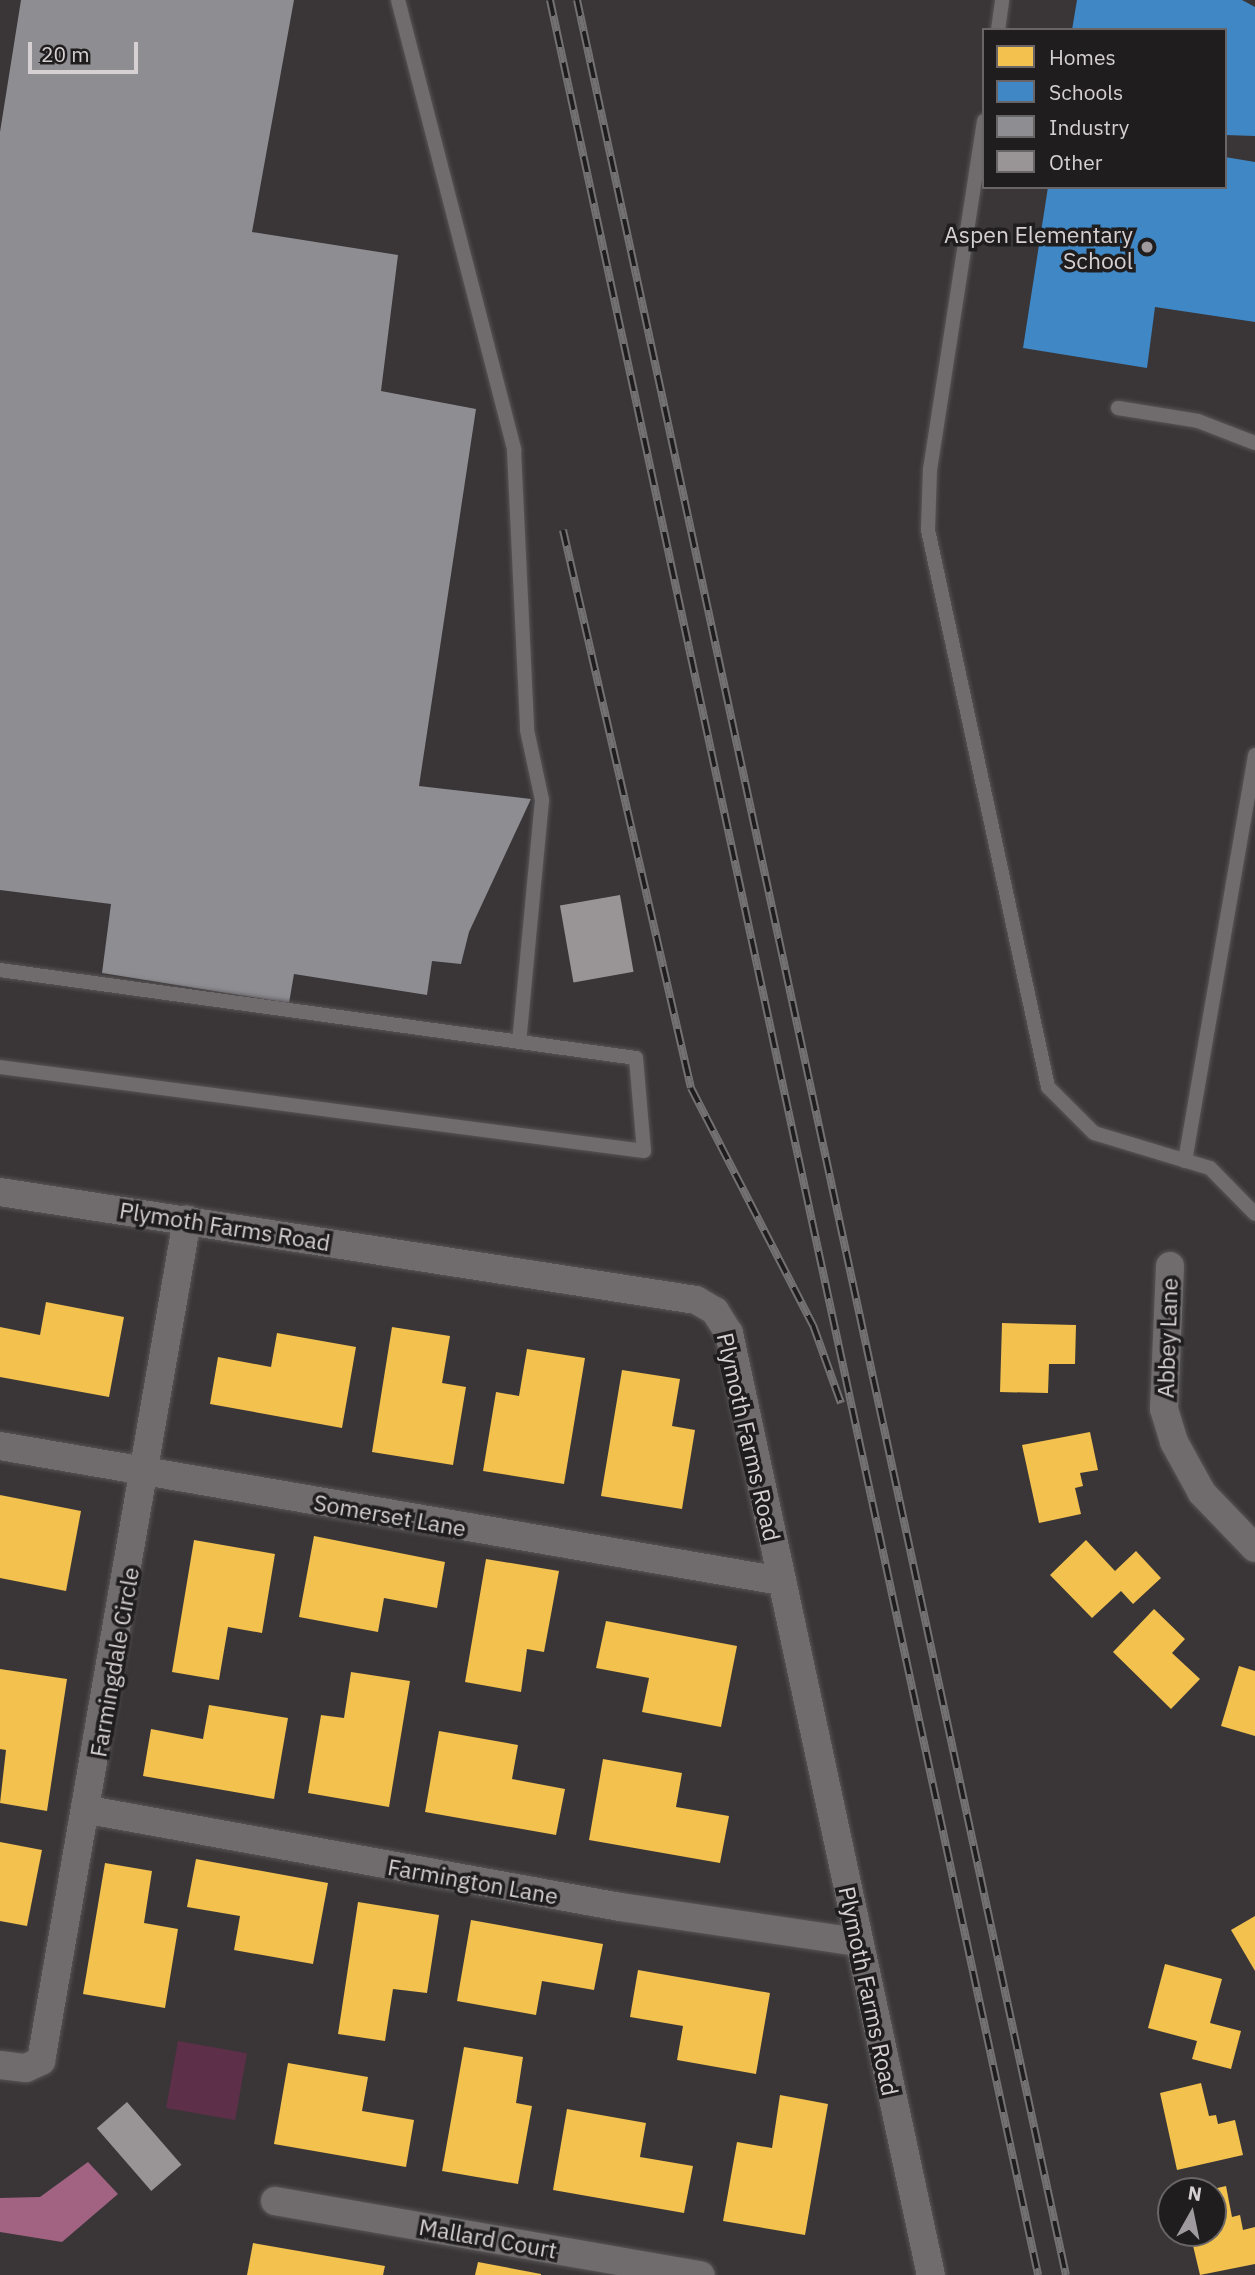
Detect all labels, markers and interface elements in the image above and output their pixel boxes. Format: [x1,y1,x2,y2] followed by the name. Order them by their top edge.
[32,28,142,72] scale bar
[982,28,1227,189] legend
[41,40,90,68] text: 20 m
[1049,43,1116,71] text: Homes
[1049,78,1123,106] text: Schools
[1049,113,1129,141] text: Industry
[1049,148,1102,176] text: Other
[944,220,1133,274] place label: Aspen Elementary School
[1139,239,1155,255] marker: Aspen Elementary School
[118,1196,332,1256] street label: Plymoth Farms Road
[1151,1277,1183,1399] street label: Abbey Lane
[712,1330,786,1544] street label: Plymoth Farms Road
[312,1488,468,1542] street label: Somerset Lane
[84,1565,144,1759] street label: Farmingdale Circle
[386,1852,560,1910] street label: Farmington Lane
[833,1884,905,2098] street label: Plymoth Farms Road
[1157,2177,1227,2247] north arrow
[1186,2180,1204,2206] text: N
[417,2212,559,2264] street label: Mallard Court

